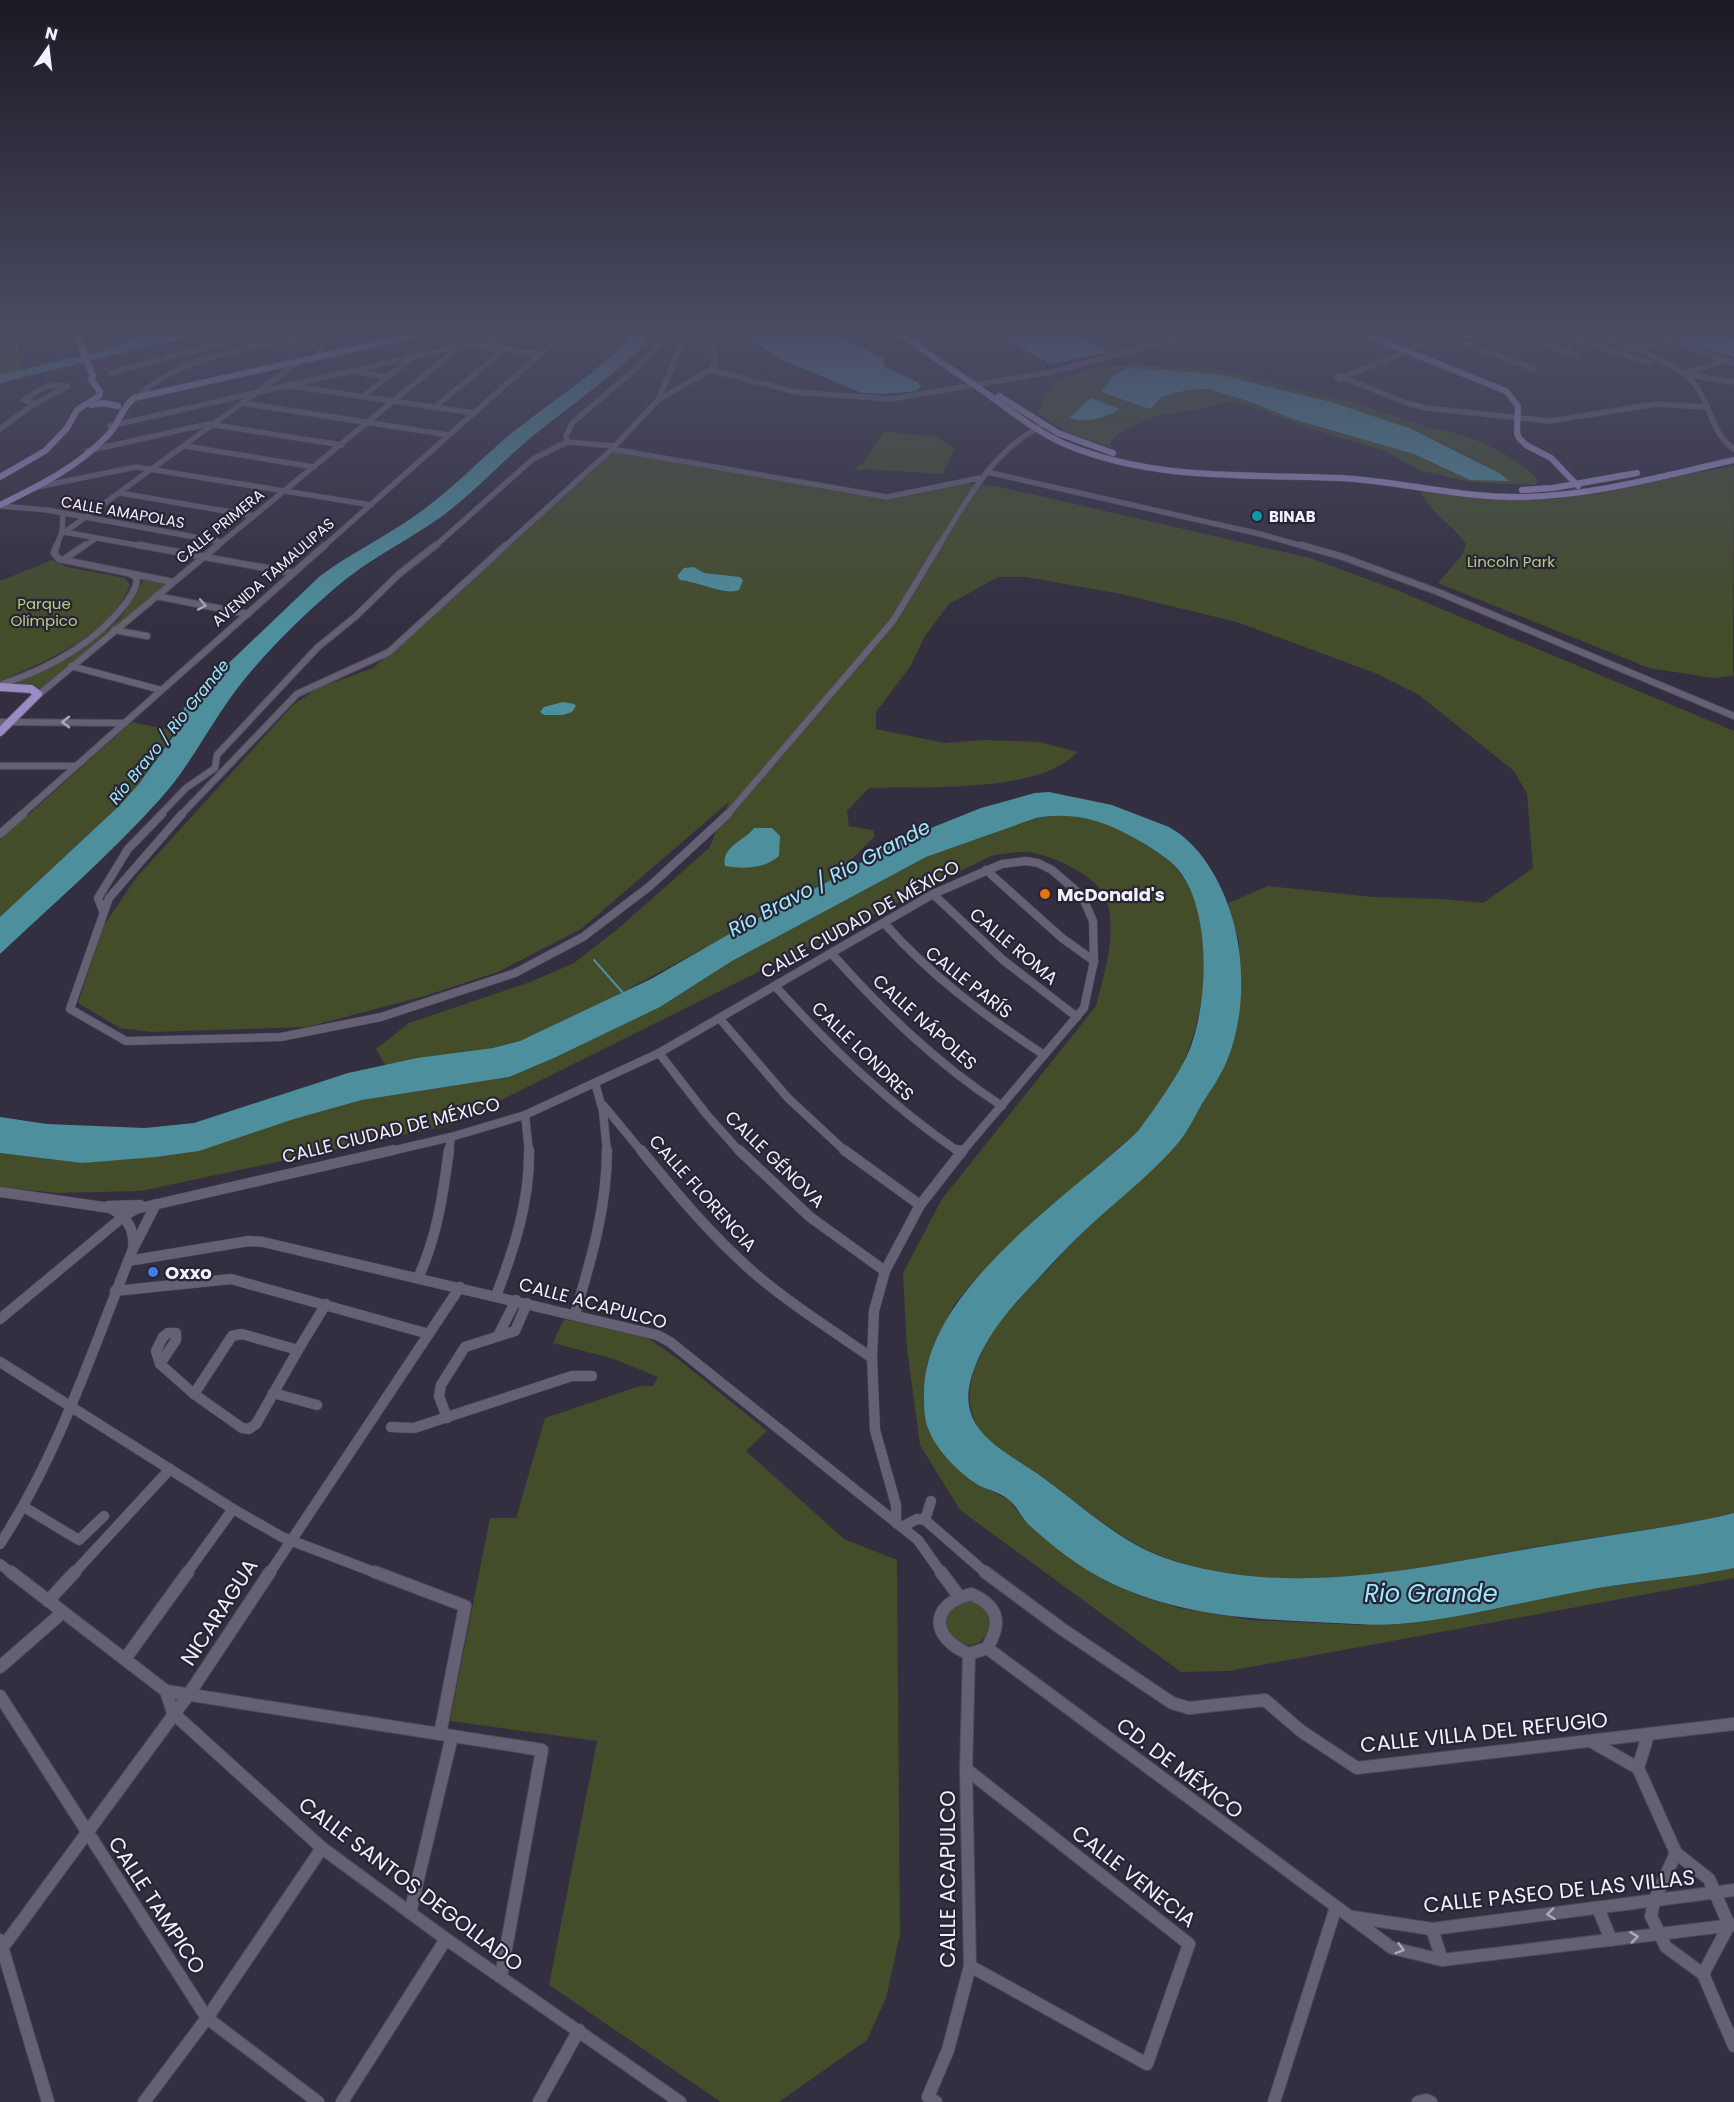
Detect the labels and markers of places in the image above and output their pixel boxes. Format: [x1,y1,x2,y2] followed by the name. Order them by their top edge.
[1269,506,1316,527] place label: BINAB
[1250,509,1264,523] marker: BINAB
[1057,882,1165,907] place label: McDonald's
[1038,887,1052,901] marker: McDonald's
[165,1260,212,1285] place label: Oxxo
[146,1265,160,1279] marker: Oxxo

